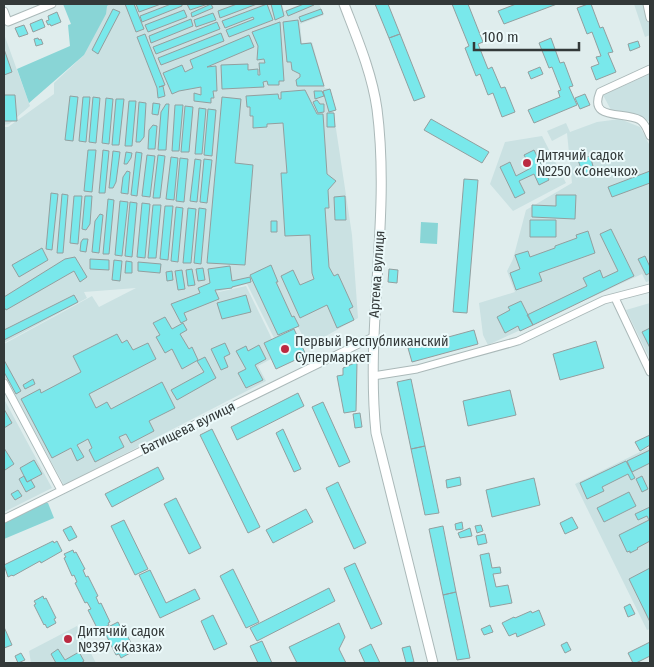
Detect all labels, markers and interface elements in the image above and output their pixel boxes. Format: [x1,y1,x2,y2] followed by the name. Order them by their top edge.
[474,20,579,52] scale bar
[482,28,519,46] text: 100 m
[536,147,638,180] place label: Дитячий садок №250 «Сонечко»
[521,157,533,169] marker: Дитячий садок №250 «Сонечко»
[365,230,389,318] street label: Артема вулиця
[295,333,449,366] place label: Первый Республиканский Супермаркет
[279,343,291,355] marker: Первый Республиканский Супермаркет
[138,398,238,458] street label: Батищева вулиця
[77,623,165,656] place label: Дитячий садок №397 «Казка»
[62,633,74,645] marker: Дитячий садок №397 «Казка»

